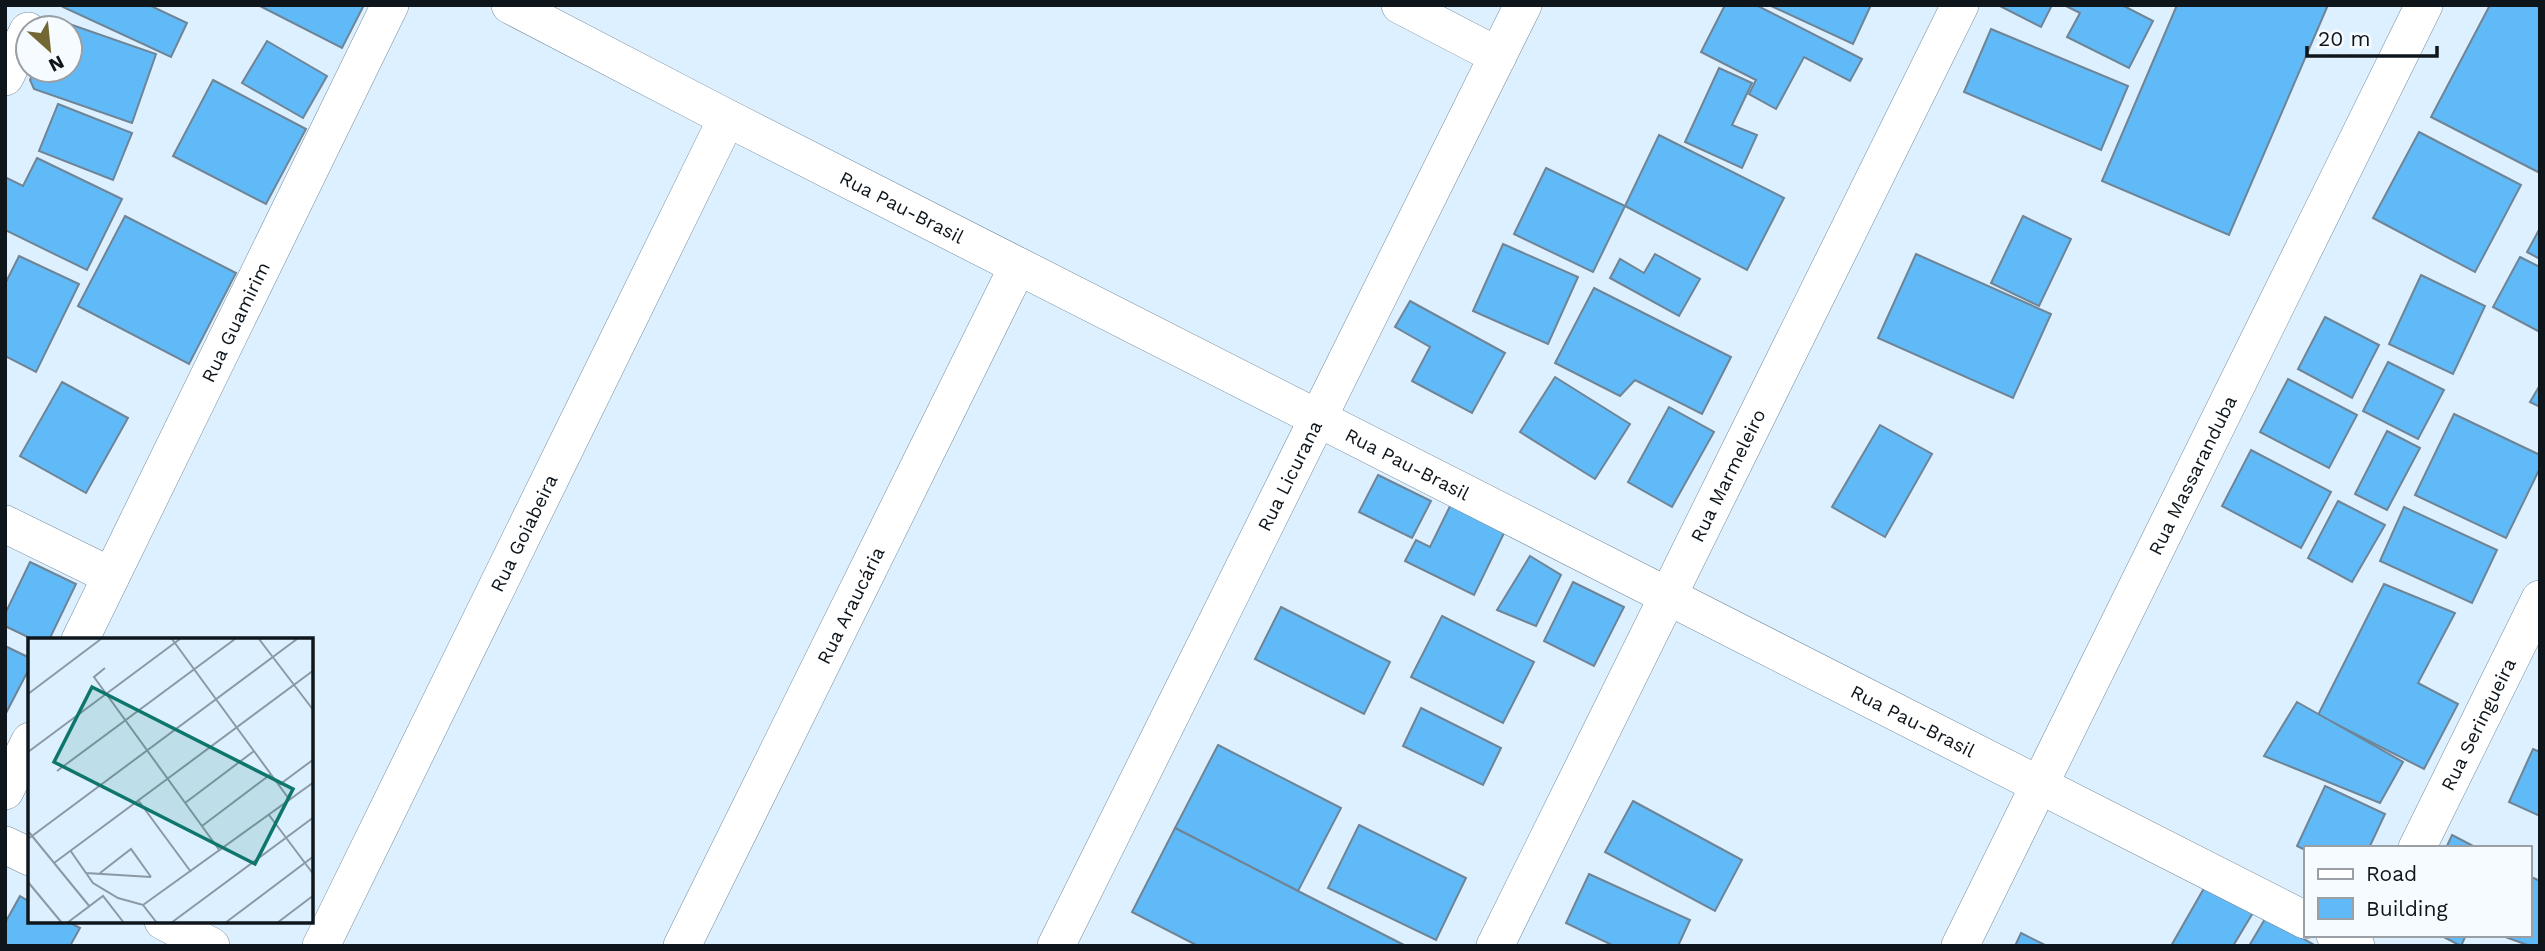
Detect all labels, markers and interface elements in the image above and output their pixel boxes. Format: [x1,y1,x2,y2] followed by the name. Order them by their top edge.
[14,14,84,84] north arrow
[2307,14,2436,58] scale bar
[2318,26,2370,51] text: 20 m
[45,50,68,77] text: N
[836,166,968,249] street label: Rua Pau-Brasil
[197,258,275,386] street label: Rua Guamirim
[2144,392,2242,559] street label: Rua Massaranduba
[1686,405,1771,546] street label: Rua Marmeleiro
[1253,417,1327,535] street label: Rua Licurana
[1341,423,1473,506] street label: Rua Pau-Brasil
[485,470,563,596] street label: Rua Goiabeira
[812,543,890,668] street label: Rua Araucária
[28,638,313,923] inset map
[2436,654,2521,795] street label: Rua Seringueira
[1847,680,1979,762] street label: Rua Pau-Brasil
[2304,846,2531,937] legend
[2366,861,2417,886] text: Road
[2366,896,2448,921] text: Building

